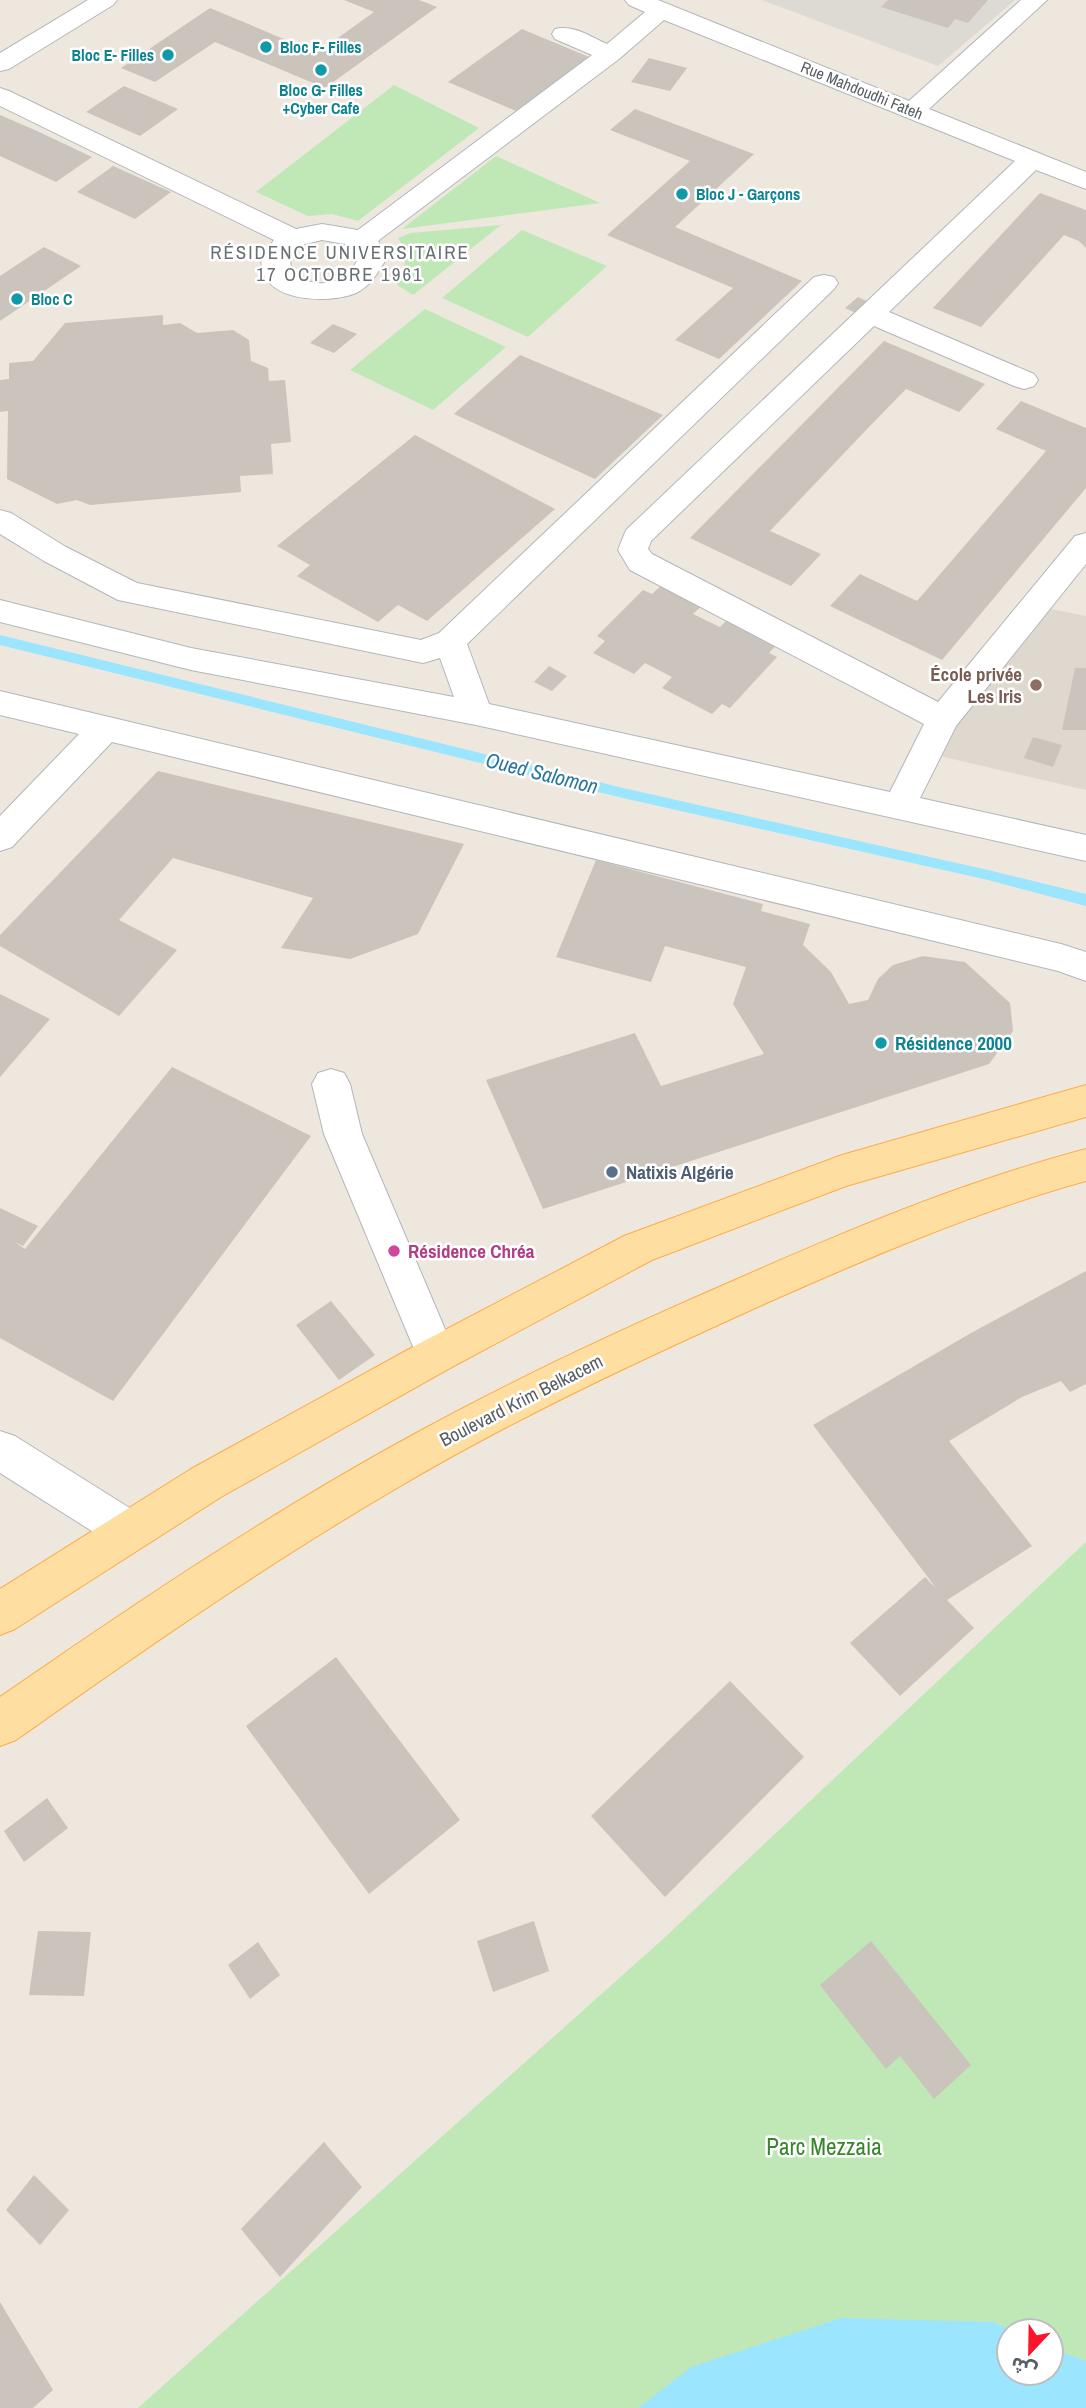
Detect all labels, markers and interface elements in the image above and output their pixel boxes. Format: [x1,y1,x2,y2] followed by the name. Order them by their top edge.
[280,36,362,58] place label: Bloc F- Filles
[258,39,274,55] marker: Bloc F- Filles
[72,44,154,66] place label: Bloc E- Filles
[160,47,176,63] marker: Bloc E- Filles
[798,55,926,125] street label: Rue Mahdoudhi Fateh
[313,62,329,78] marker: Bloc G- Filles +Cyber Cafe
[279,79,363,119] place label: Bloc G- Filles +Cyber Cafe
[696,183,800,205] place label: Bloc J - Garçons
[674,186,690,202] marker: Bloc J - Garçons
[210,239,470,287] district label: RÉSIDENCE UNIVERSITAIRE 17 OCTOBRE 1961
[31,288,73,310] place label: Bloc C
[9,291,25,307] marker: Bloc C
[930,661,1022,709] place label: École privée Les Iris
[1028,677,1044,693] marker: École privée Les Iris
[483,745,601,801] water label: Oued Salomon
[895,1030,1012,1056] place label: Résidence 2000
[873,1035,889,1051] marker: Résidence 2000
[626,1159,734,1185] place label: Natixis Algérie
[604,1164,620,1180] marker: Natixis Algérie
[408,1238,535,1264] place label: Résidence Chréa
[386,1243,402,1259] marker: Résidence Chréa
[435,1348,607,1452] street label: Boulevard Krim Belkacem
[766,2131,882,2162] park label: Parc Mezzaia
[995,2317,1065,2387] north arrow
[1007,2351,1041,2385] text: ش

